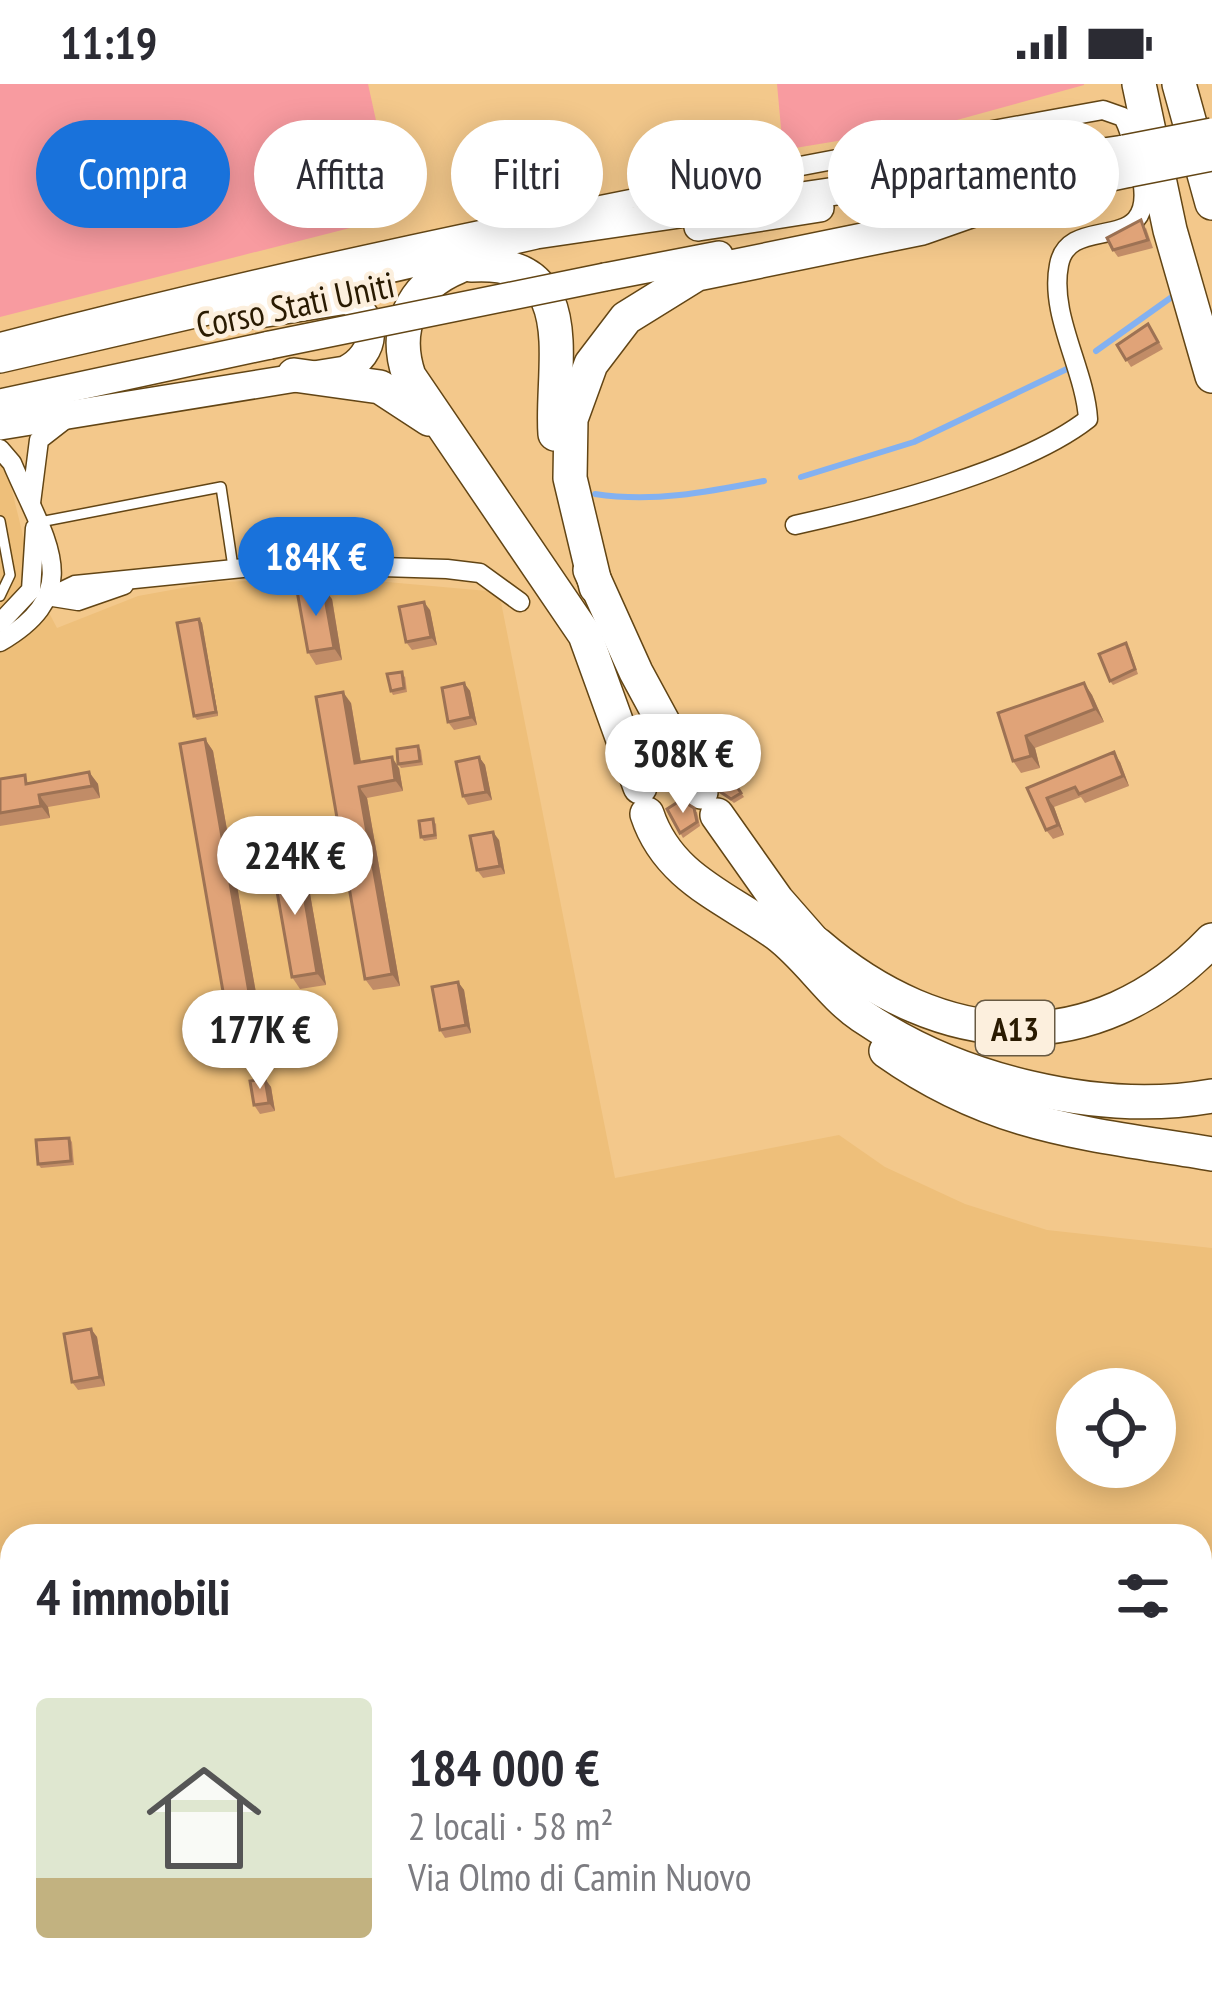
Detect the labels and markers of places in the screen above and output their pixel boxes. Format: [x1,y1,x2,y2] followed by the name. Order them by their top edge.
[218,517,414,619] pin: 184K €
[585,714,781,816] pin: 308K €
[197,816,393,918] pin: 224K €
[162,990,358,1092] pin: 177K €

